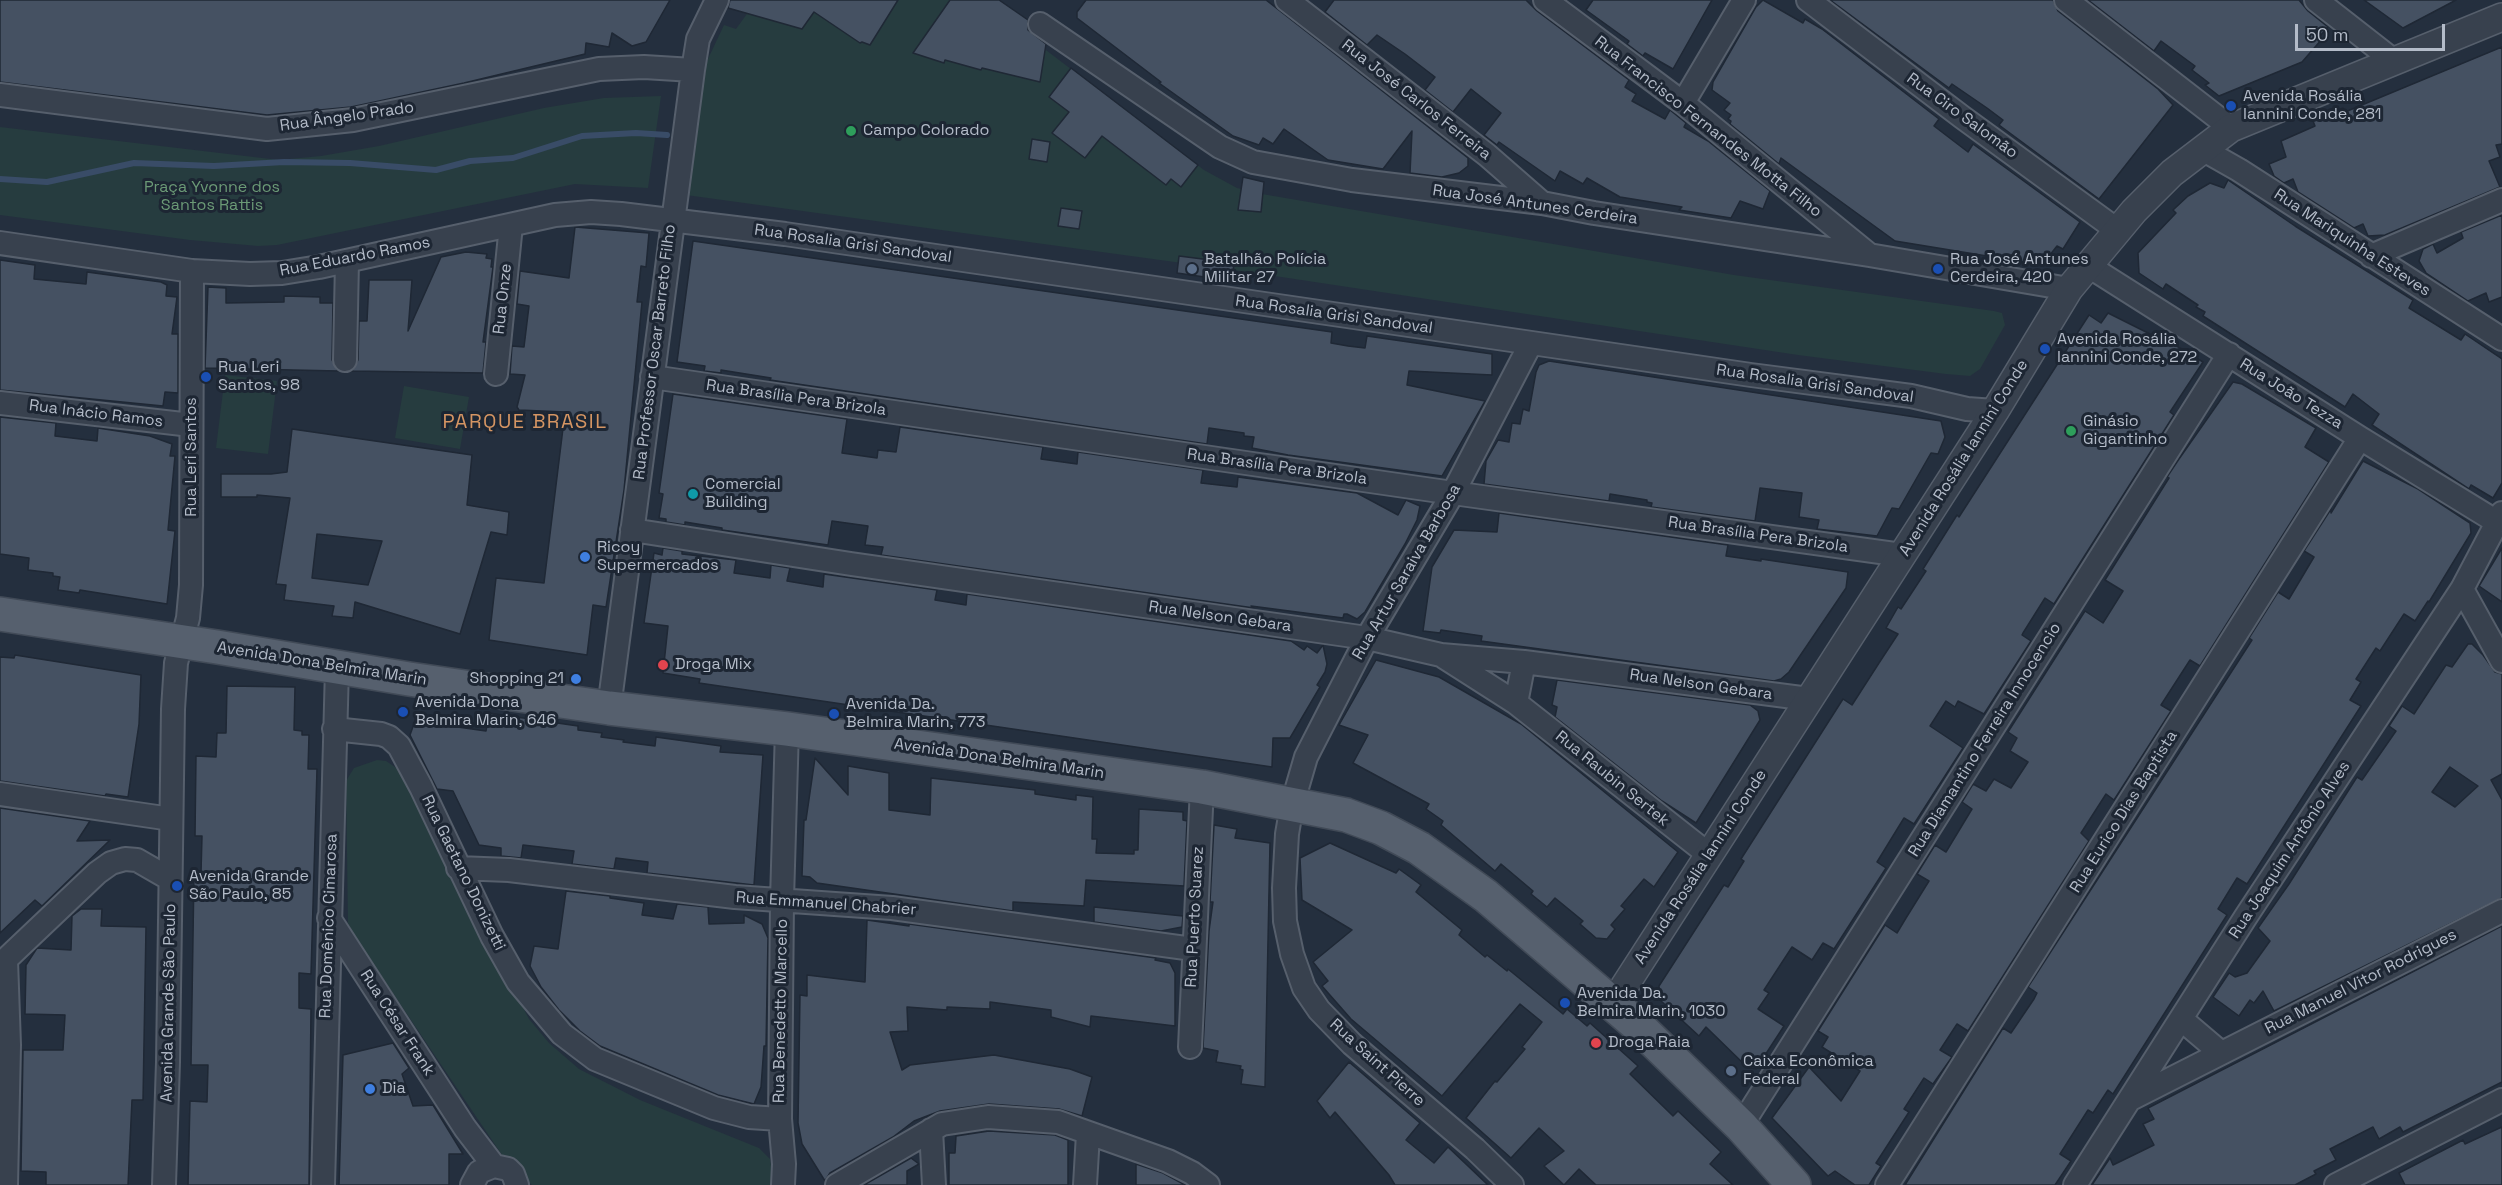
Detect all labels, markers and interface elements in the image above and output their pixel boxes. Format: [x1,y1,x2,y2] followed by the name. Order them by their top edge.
[2298,12,2448,50] scale bar
[2306,23,2348,46] text: 50 m
[1591,32,1825,222] street label: Rua Francisco Fernandes Motta Filho
[1338,36,1494,164] street label: Rua José Carlos Ferreira
[1903,69,2021,163] street label: Rua Ciro Salomão
[2243,87,2382,125] place label: Avenida Rosália Iannini Conde, 281
[279,98,415,136] street label: Rua Ângelo Prado
[2224,99,2238,113] marker: Avenida Rosália Iannini Conde, 281
[863,121,989,141] place label: Campo Colorado
[844,124,858,138] marker: Campo Colorado
[144,178,280,216] park label: Praça Yvonne dos Santos Rattis
[1431,181,1639,229] street label: Rua José Antunes Cerdeira
[2270,185,2434,301] street label: Rua Mariquinha Esteves
[753,221,953,267] street label: Rua Rosalia Grisi Sandoval
[630,223,680,481] street label: Rua Professor Oscar Barreto Filho
[278,233,432,281] street label: Rua Eduardo Ramos
[1204,250,1326,288] place label: Batalhão Polícia Militar 27
[1950,250,2089,288] place label: Rua José Antunes Cerdeira, 420
[1185,262,1199,276] marker: Batalhão Polícia Militar 27
[1931,262,1945,276] marker: Rua José Antunes Cerdeira, 420
[490,263,516,335] street label: Rua Onze
[1234,292,1434,338] street label: Rua Rosalia Grisi Sandoval
[2057,330,2197,368] place label: Avenida Rosália Iannini Conde, 272
[2038,342,2052,356] marker: Avenida Rosália Iannini Conde, 272
[2236,355,2346,433] street label: Rua João Tezza
[1895,356,2033,560] street label: Avenida Rosália Iannini Conde
[218,358,300,396] place label: Rua Leri Santos, 98
[1715,361,1915,407] street label: Rua Rosalia Grisi Sandoval
[199,370,213,384] marker: Rua Leri Santos, 98
[705,376,887,420] street label: Rua Brasília Pera Brizola
[28,396,164,432] street label: Rua Inácio Ramos
[182,397,202,517] street label: Rua Leri Santos
[442,411,608,435] district label: PARQUE BRASIL
[2083,412,2167,450] place label: Ginásio Gigantinho
[2064,424,2078,438] marker: Ginásio Gigantinho
[1186,445,1368,489] street label: Rua Brasília Pera Brizola
[705,475,781,513] place label: Comercial Building
[1349,481,1465,663] street label: Rua Artur Saraiva Barbosa
[686,487,700,501] marker: Comercial Building
[1667,513,1849,557] street label: Rua Brasília Pera Brizola
[597,538,719,576] place label: Ricoy Supermercados
[578,550,592,564] marker: Ricoy Supermercados
[1147,597,1293,637] street label: Rua Nelson Gebara
[1905,619,2065,861] street label: Rua Diamantino Ferreira Innocencio
[216,638,428,690] street label: Avenida Dona Belmira Marin
[675,655,752,675] place label: Droga Mix
[656,658,670,672] marker: Droga Mix
[1628,665,1774,705] street label: Rua Nelson Gebara
[469,669,564,689] place label: Shopping 21
[569,672,583,686] marker: Shopping 21
[415,693,556,731] place label: Avenida Dona Belmira Marin, 646
[846,695,985,733] place label: Avenida Da. Belmira Marin, 773
[396,705,410,719] marker: Avenida Dona Belmira Marin, 646
[827,707,841,721] marker: Avenida Da. Belmira Marin, 773
[1551,727,1673,831] street label: Rua Raubin Sertek
[2066,727,2182,897] street label: Rua Eurico Dias Baptista
[893,735,1105,783] street label: Avenida Dona Belmira Marin
[2225,758,2355,942] street label: Rua Joaquim Antônio Alves
[1631,766,1771,968] street label: Avenida Rosália Iannini Conde
[417,792,509,954] street label: Rua Gaetano Donizetti
[316,833,342,1019] street label: Rua Domênico Cimarosa
[1182,846,1208,988] street label: Rua Puerto Suarez
[189,867,309,905] place label: Avenida Grande São Paulo, 85
[170,879,184,893] marker: Avenida Grande São Paulo, 85
[735,888,917,920] street label: Rua Emmanuel Chabrier
[158,903,180,1103] street label: Avenida Grande São Paulo
[770,919,792,1103] street label: Rua Benedetto Marcello
[2262,925,2460,1039] street label: Rua Manuel Vitor Rodrigues
[356,966,438,1080] street label: Rua César Frank
[1577,984,1726,1022] place label: Avenida Da. Belmira Marin, 1030
[1558,996,1572,1010] marker: Avenida Da. Belmira Marin, 1030
[1325,1015,1429,1111] street label: Rua Saint Pierre
[1608,1033,1690,1053] place label: Droga Raia
[1589,1036,1603,1050] marker: Droga Raia
[1743,1052,1874,1090] place label: Caixa Econômica Federal
[1724,1064,1738,1078] marker: Caixa Econômica Federal
[382,1079,406,1099] place label: Dia
[363,1082,377,1096] marker: Dia

